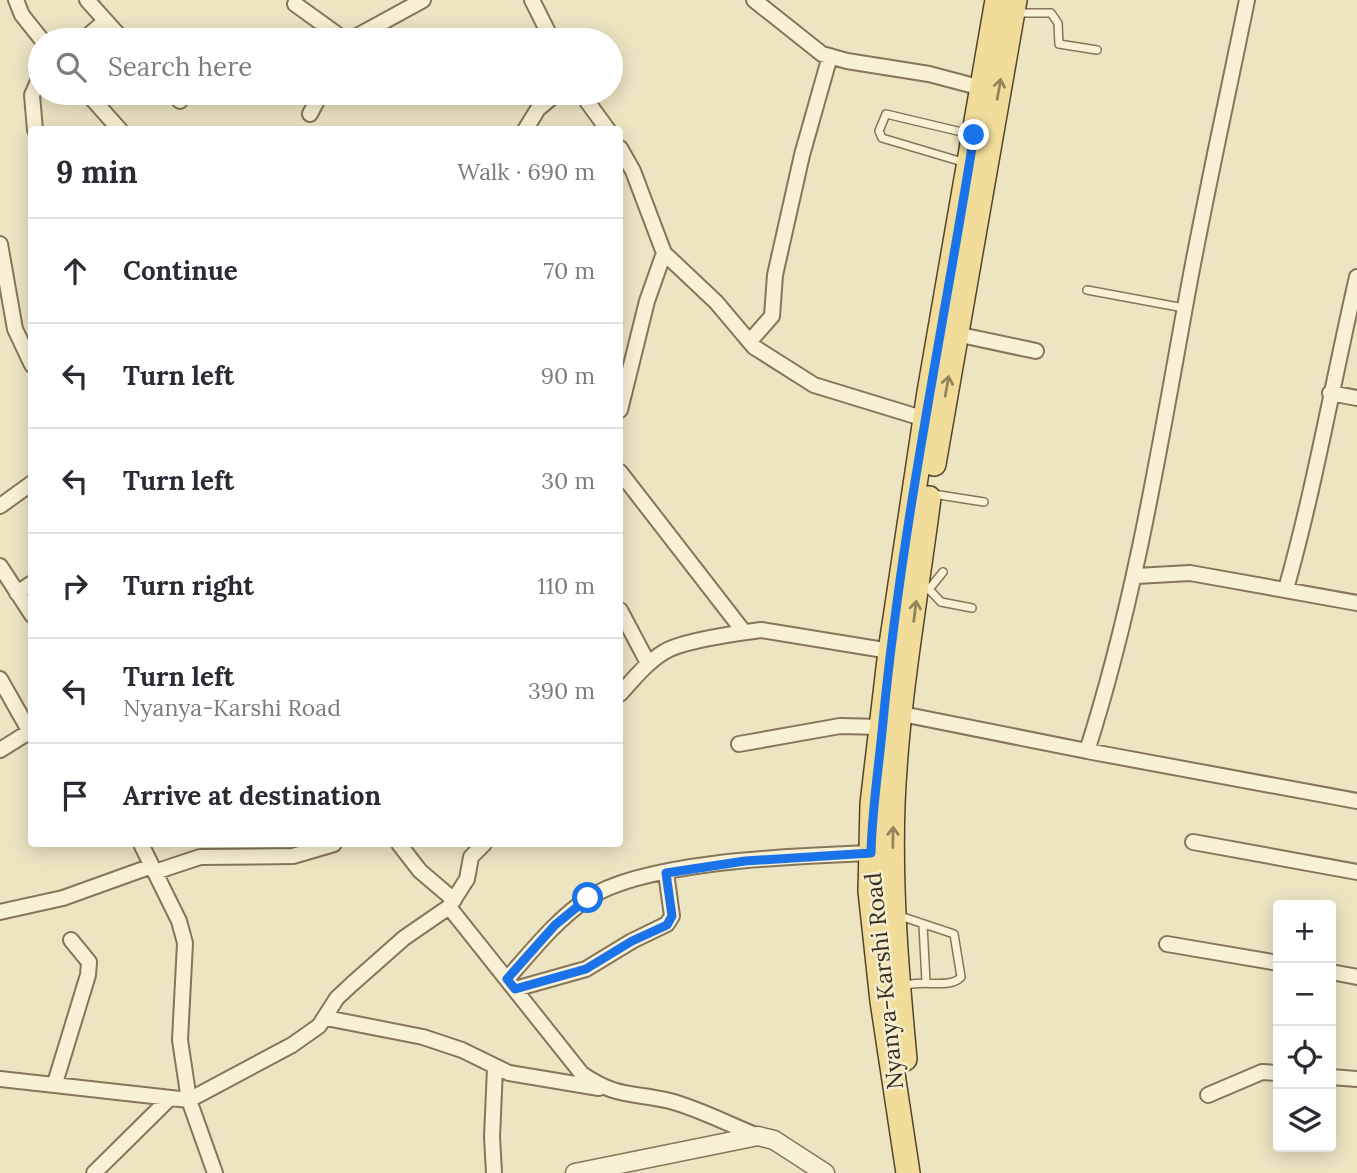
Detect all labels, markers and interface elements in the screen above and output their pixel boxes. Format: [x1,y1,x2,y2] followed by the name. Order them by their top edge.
[28,28,623,105] search box
[52,48,90,86] icon: search
[108,50,252,83] text: Search here
[993,78,1006,101] one-way arrow
[958,119,989,150] route end
[56,153,138,191] text: 9 min
[457,157,595,186] text: Walk · 690 m
[56,252,94,290] icon: ahead
[123,254,238,287] text: Continue
[544,256,595,285] text: 70 m
[56,357,94,395] icon: left
[123,359,234,392] text: Turn left
[541,361,595,390] text: 90 m
[941,375,954,398] one-way arrow
[56,462,94,500] icon: left
[123,464,234,497] text: Turn left
[541,466,595,495] text: 30 m
[56,567,94,605] icon: right
[123,569,254,602] text: Turn right
[537,571,595,600] text: 110 m
[908,600,921,623] one-way arrow
[123,660,234,693] text: Turn left
[56,672,94,710] icon: left
[528,676,595,705] text: 390 m
[123,693,341,722] text: Nyanya-Karshi Road
[56,777,94,815] icon: arrive
[123,779,381,812] text: Arrive at destination
[886,826,900,849] one-way arrow
[858,871,909,1091] street label: Nyanya-Karshi Road
[572,882,603,913] route start
[1273,900,1336,1152] map controls
[1273,900,1336,963] button: +
[1273,963,1336,1026] button: −
[1273,1026,1336,1089] button: locate
[1273,1089,1336,1152] button: layers

